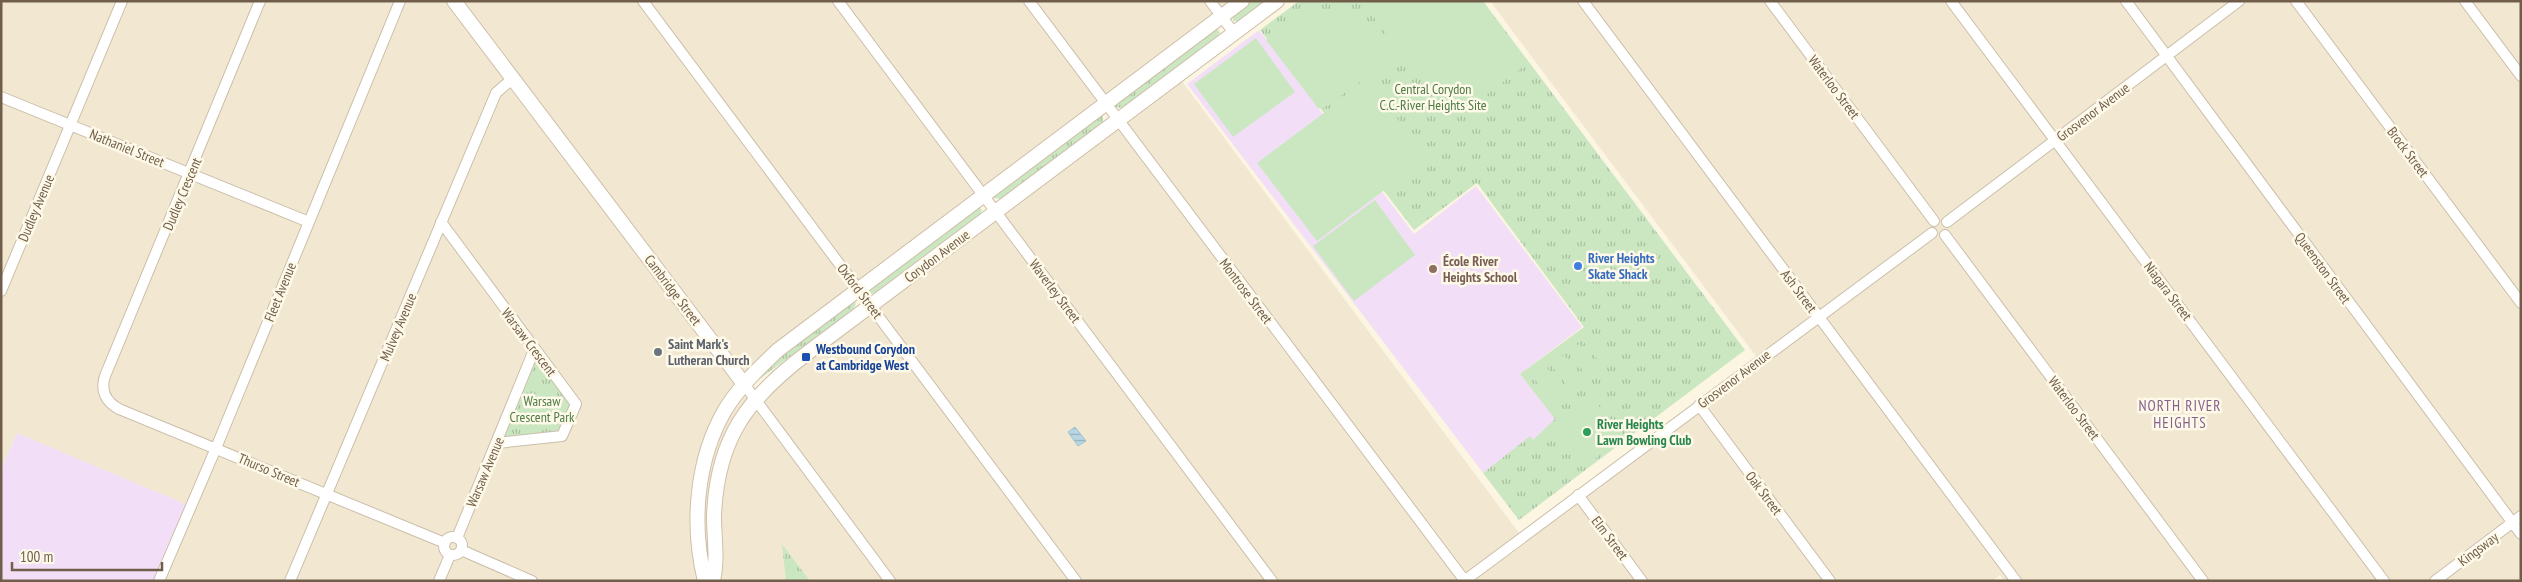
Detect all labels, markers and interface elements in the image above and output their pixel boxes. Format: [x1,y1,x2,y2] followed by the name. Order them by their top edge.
[1804,52,1864,123] street label: Waterloo Street
[2053,79,2133,145] street label: Grosvenor Avenue
[1380,80,1487,114] park label: Central Corydon C.C.-River Heights Site
[2383,123,2433,181] street label: Brock Street
[87,125,167,171] street label: Nathaniel Street
[159,155,205,233] street label: Dudley Crescent
[14,172,58,244] street label: Dudley Avenue
[901,225,974,286] street label: Corydon Avenue
[2291,229,2355,307] street label: Queenston Street
[1588,249,1655,283] place label: River Heights Skate Shack
[641,251,705,329] street label: Cambridge Street
[1443,252,1518,286] place label: École River Heights School
[1216,255,1277,327] street label: Montrose Street
[1025,256,1085,327] street label: Waverley Street
[2140,258,2196,324] street label: Niagara Street
[260,260,300,324] street label: Fleet Avenue
[833,260,887,322] street label: Oxford Street
[1572,260,1584,272] marker: River Heights Skate Shack
[1427,263,1439,275] marker: École River Heights School
[1777,266,1821,316] street label: Ash Street
[376,290,420,364] street label: Mulvey Avenue
[498,304,561,380] street label: Warsaw Crescent
[668,335,750,369] place label: Saint Mark's Lutheran Church
[815,340,915,374] place label: Westbound Corydon at Cambridge West
[652,346,664,358] marker: Saint Mark's Lutheran Church
[1694,346,1774,412] street label: Grosvenor Avenue
[800,351,812,363] marker: Westbound Corydon at Cambridge West
[2044,373,2104,444] street label: Waterloo Street
[510,392,575,426] park label: Warsaw Crescent Park
[2138,396,2222,432] district label: NORTH RIVER HEIGHTS
[1597,415,1692,449] place label: River Heights Lawn Bowling Club
[1581,426,1593,438] marker: River Heights Lawn Bowling Club
[462,434,508,510] street label: Warsaw Avenue
[236,449,303,491] street label: Thurso Street
[1742,467,1786,519] street label: Oak Street
[1588,512,1632,564] street label: Elm Street
[2454,528,2502,570] street label: Kingsway
[12,540,162,572] scale bar
[20,547,53,566] text: 100 m

